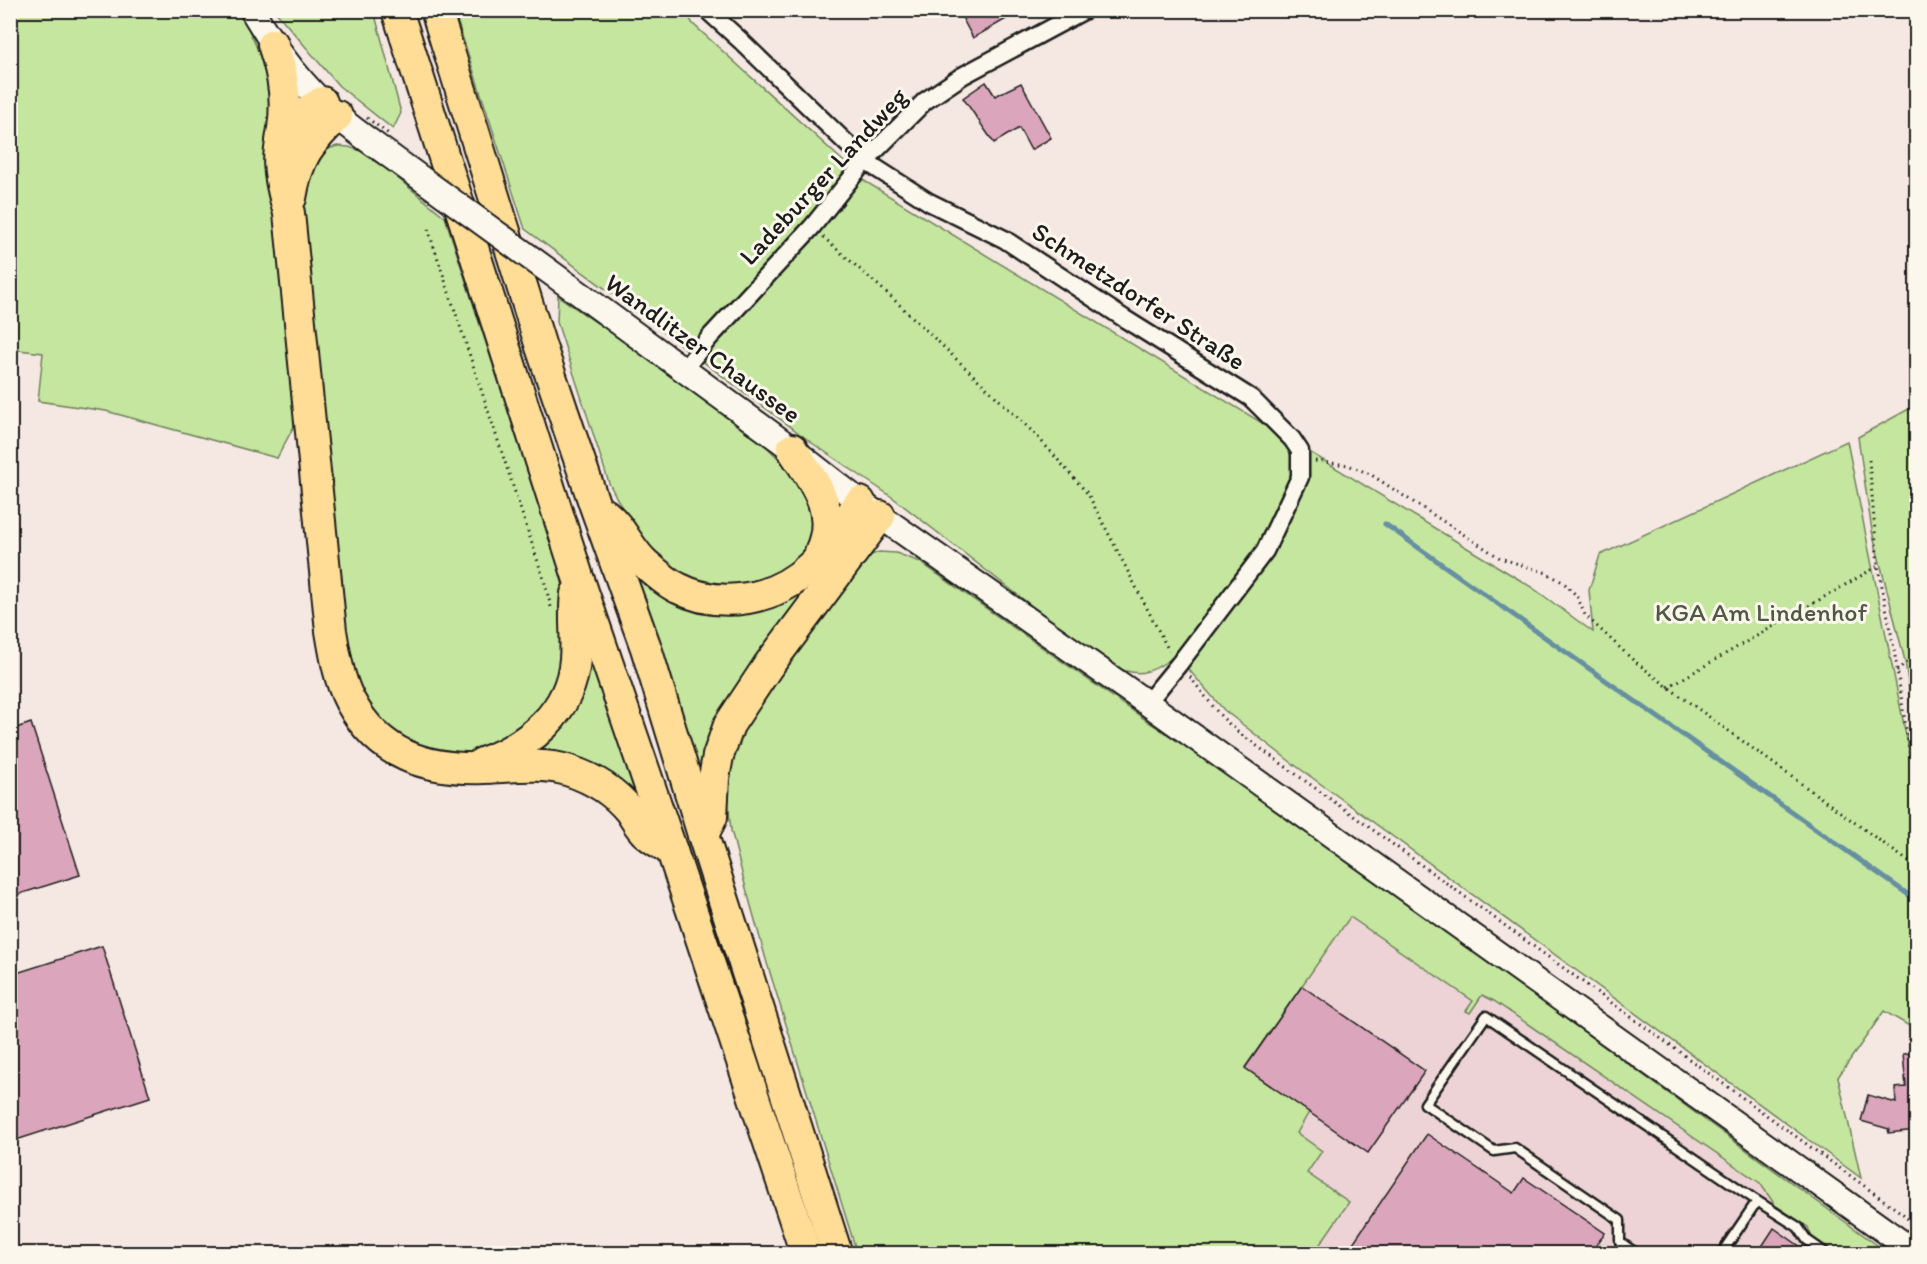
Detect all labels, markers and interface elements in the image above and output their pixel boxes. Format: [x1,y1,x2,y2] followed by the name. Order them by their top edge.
[732,80,914,272] street label: Ladeburger Landweg
[1026,215,1252,377] street label: Schmetzdorfer Straße
[599,266,807,430] street label: Wandlitzer Chaussee
[1655,596,1867,628] park label: KGA Am Lindenhof

